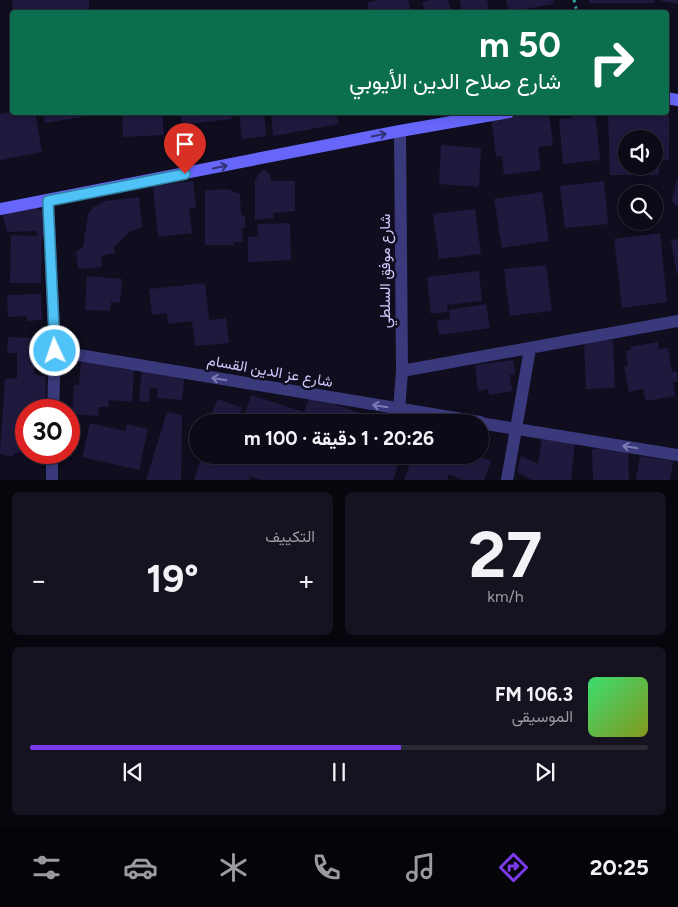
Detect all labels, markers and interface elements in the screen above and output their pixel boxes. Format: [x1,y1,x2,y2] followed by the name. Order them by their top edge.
[479,24,561,66] text: 50 m
[579,30,644,95] icon: right
[349,68,561,95] text: شارع صلاح الدين الأيوبي
[164,123,206,174] pin
[171,130,199,158] icon: arrive
[371,130,387,140] one-way arrow
[618,130,663,230] map controls
[618,130,663,175] button: sound
[211,162,227,171] one-way arrow
[618,185,663,230] button: search
[376,214,398,328] street label: شارع موفق السلطي
[28,324,80,376] position arrow
[205,351,334,393] street label: شارع عز الدين القسام
[212,374,228,384] one-way arrow
[15,399,80,464] speed limit sign: 30
[372,401,388,411] one-way arrow
[244,427,434,450] text: 20:26 · 1 دقيقة · 100 m
[622,442,638,452] one-way arrow
[469,515,542,593] text: 27
[265,527,315,546] text: التكييف
[146,556,199,602] text: 19°
[30,563,47,597] text: −
[298,563,315,597] text: +
[487,587,524,606] text: km/h
[495,683,573,706] text: 106.3 FM
[512,707,573,726] text: الموسيقى
[119,758,147,786] icon: previous
[325,758,353,786] icon: pause
[531,758,559,786] icon: next
[29,850,64,885] icon: filters
[123,850,158,885] icon: car
[216,850,251,885] icon: climate
[309,850,344,885] icon: phone
[403,850,438,885] icon: music
[496,850,531,885] icon: directions
[590,854,649,881] text: 20:25

